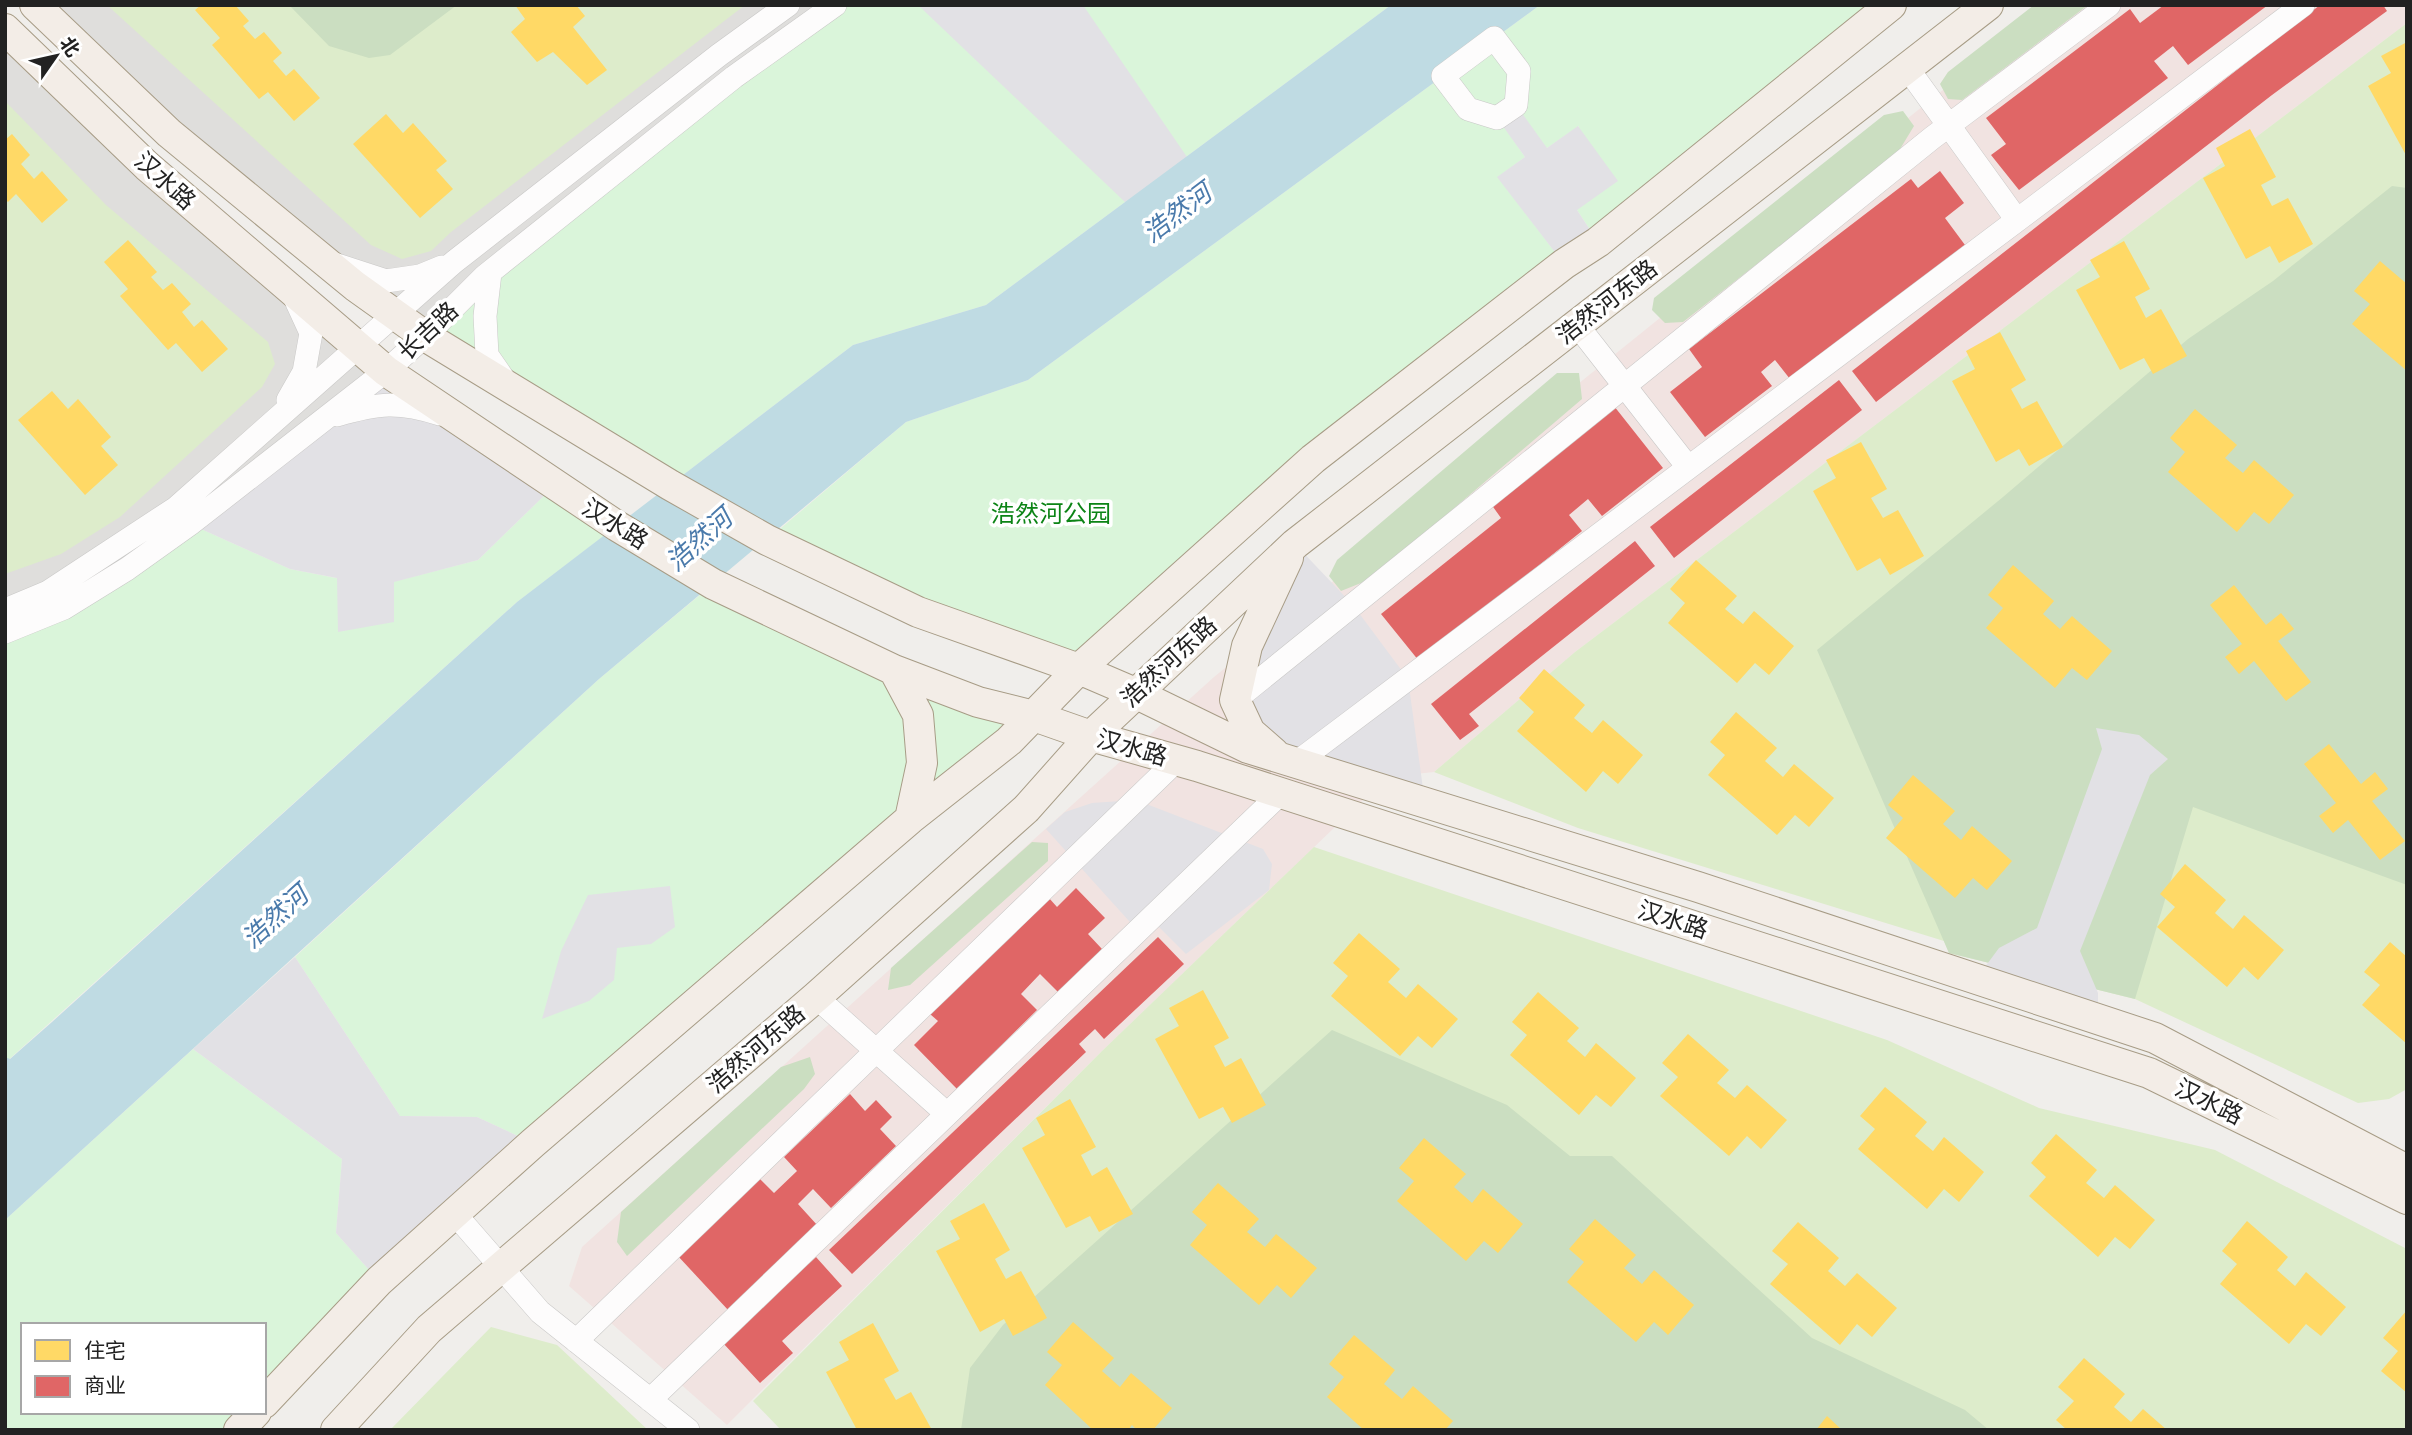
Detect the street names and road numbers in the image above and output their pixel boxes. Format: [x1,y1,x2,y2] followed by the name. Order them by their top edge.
[129,147,201,215] street label: 汉水路
[1551,254,1663,350] street label: 浩然河东路
[392,296,464,366] street label: 长吉路
[577,493,653,555] street label: 汉水路
[1116,611,1222,713] street label: 浩然河东路
[1094,725,1170,771] street label: 汉水路
[1634,896,1712,944] street label: 汉水路
[702,999,810,1099] street label: 浩然河东路
[2171,1074,2247,1130] street label: 汉水路

